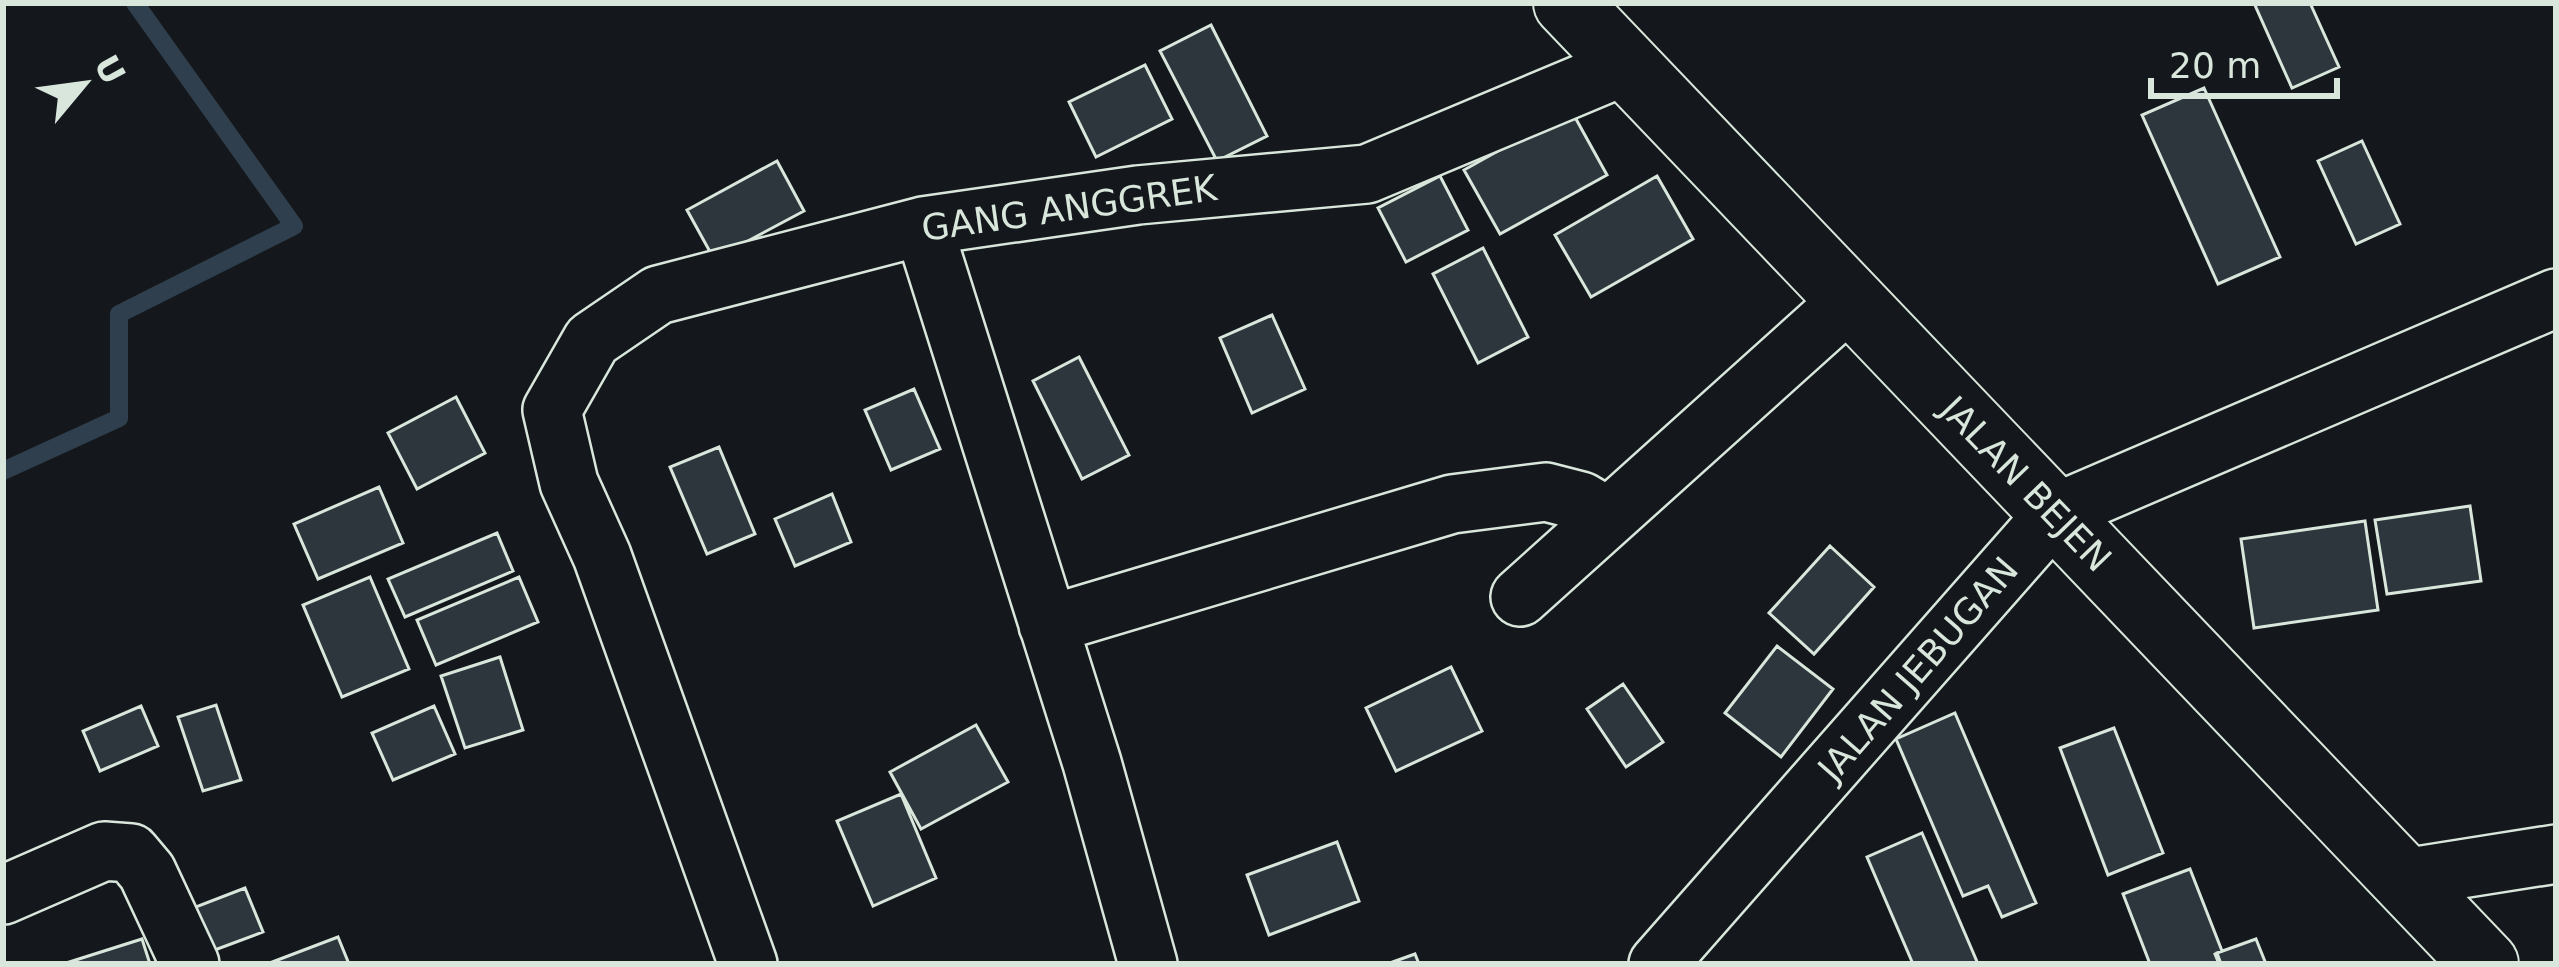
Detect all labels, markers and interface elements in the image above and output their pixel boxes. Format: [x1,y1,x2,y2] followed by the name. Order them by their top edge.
[24,24,144,144] north arrow
[2151,24,2337,98] scale bar
[2169,45,2261,86] text: 20 m
[86,49,133,91] text: U
[919,167,1221,249] street label: GANG ANGGREK
[1931,387,2119,580] street label: JALAN BEJEN
[1809,549,2026,791] street label: JALAN JEBUGAN

